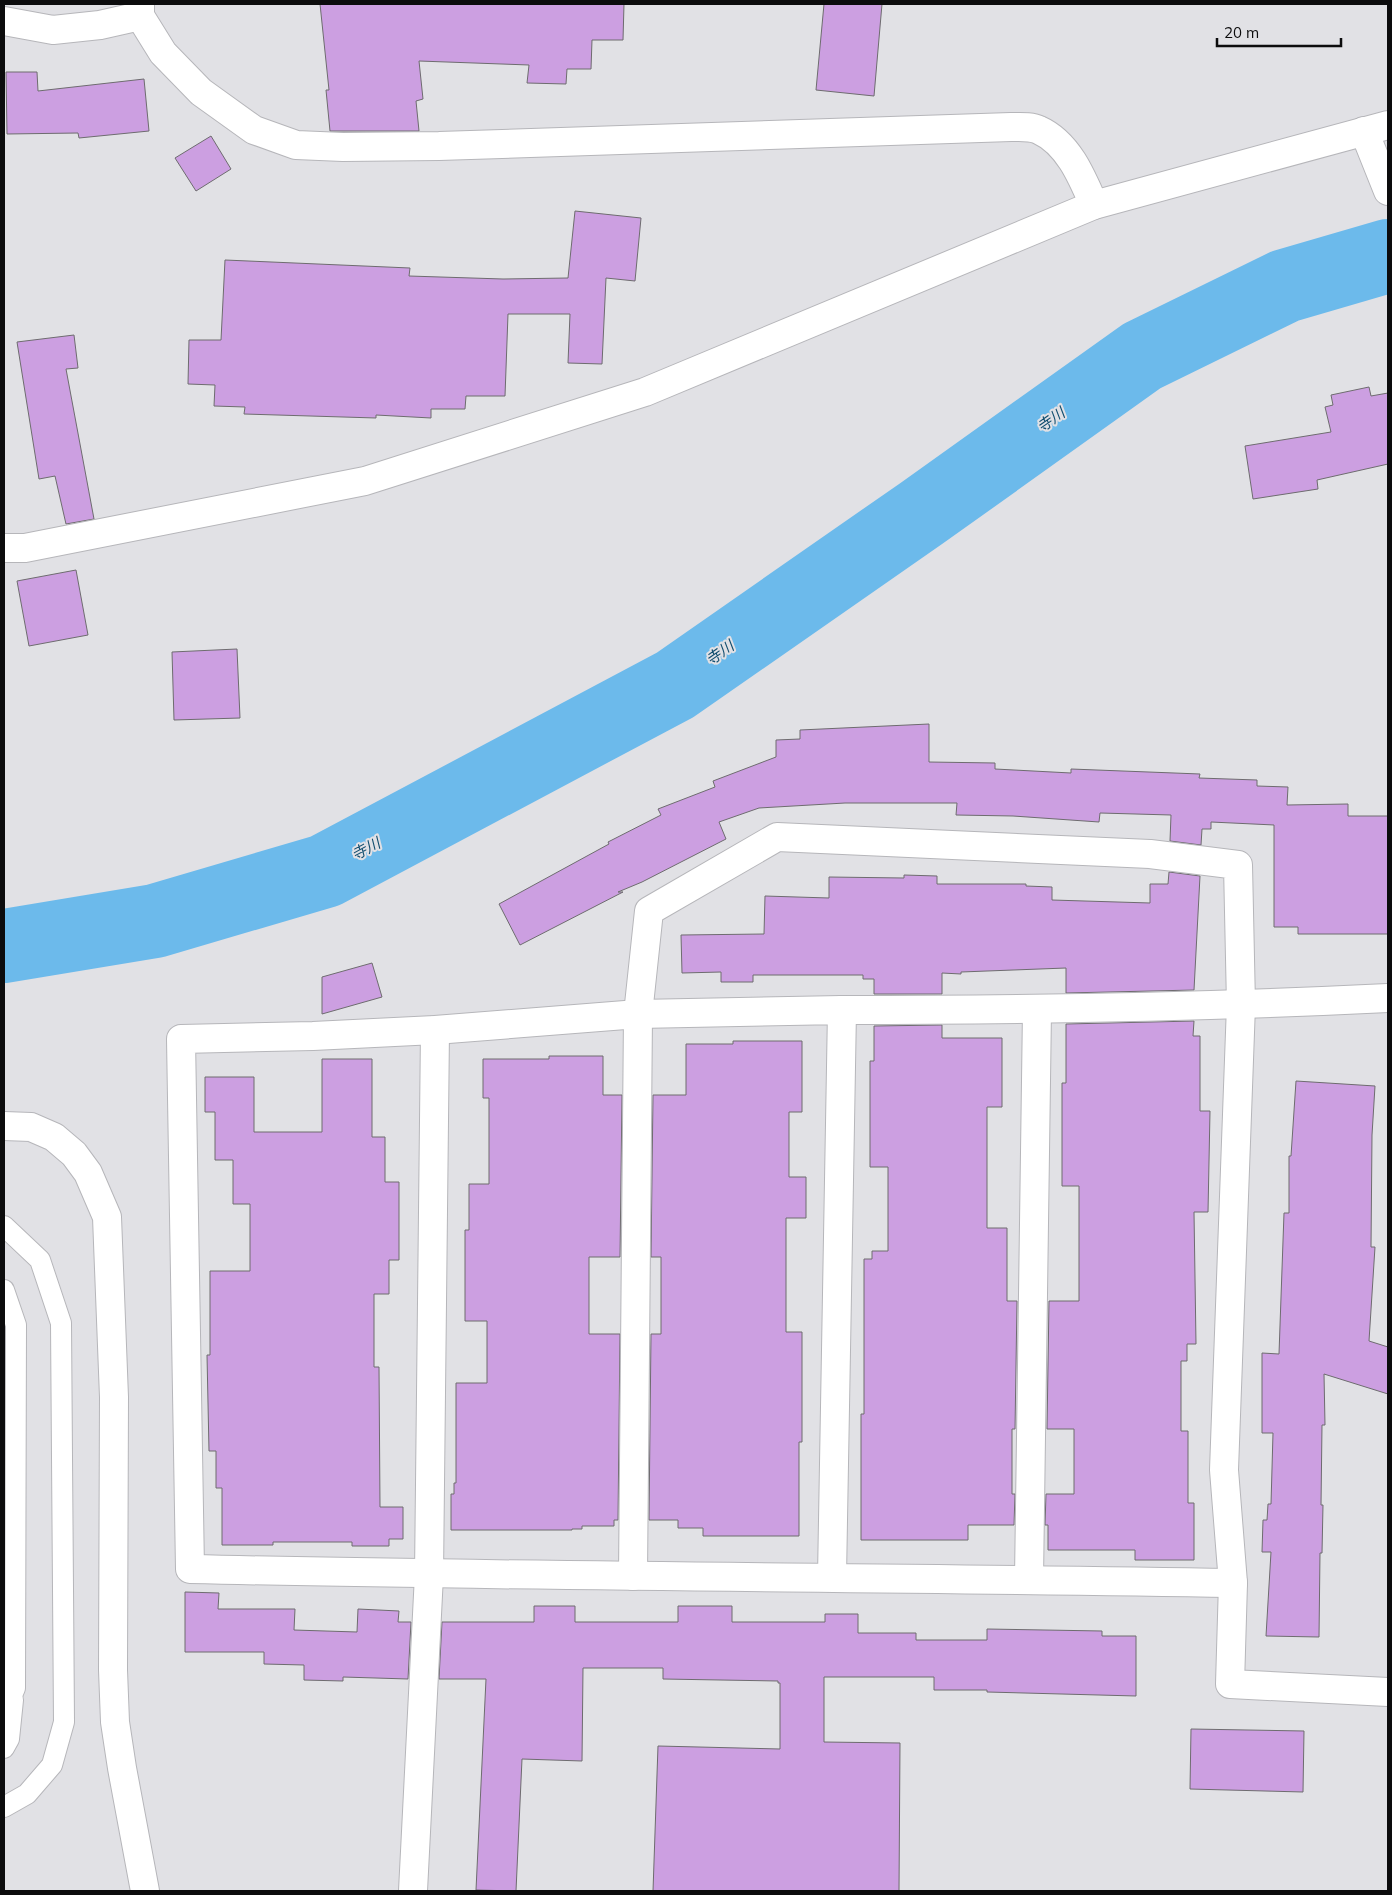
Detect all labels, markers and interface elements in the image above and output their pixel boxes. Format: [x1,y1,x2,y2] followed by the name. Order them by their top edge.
[1217,15,1341,47] scale bar
[1224,23,1259,42] text: 20 m
[1033,402,1070,436] water label: 寺川
[702,635,739,669] water label: 寺川
[348,832,385,864] water label: 寺川

